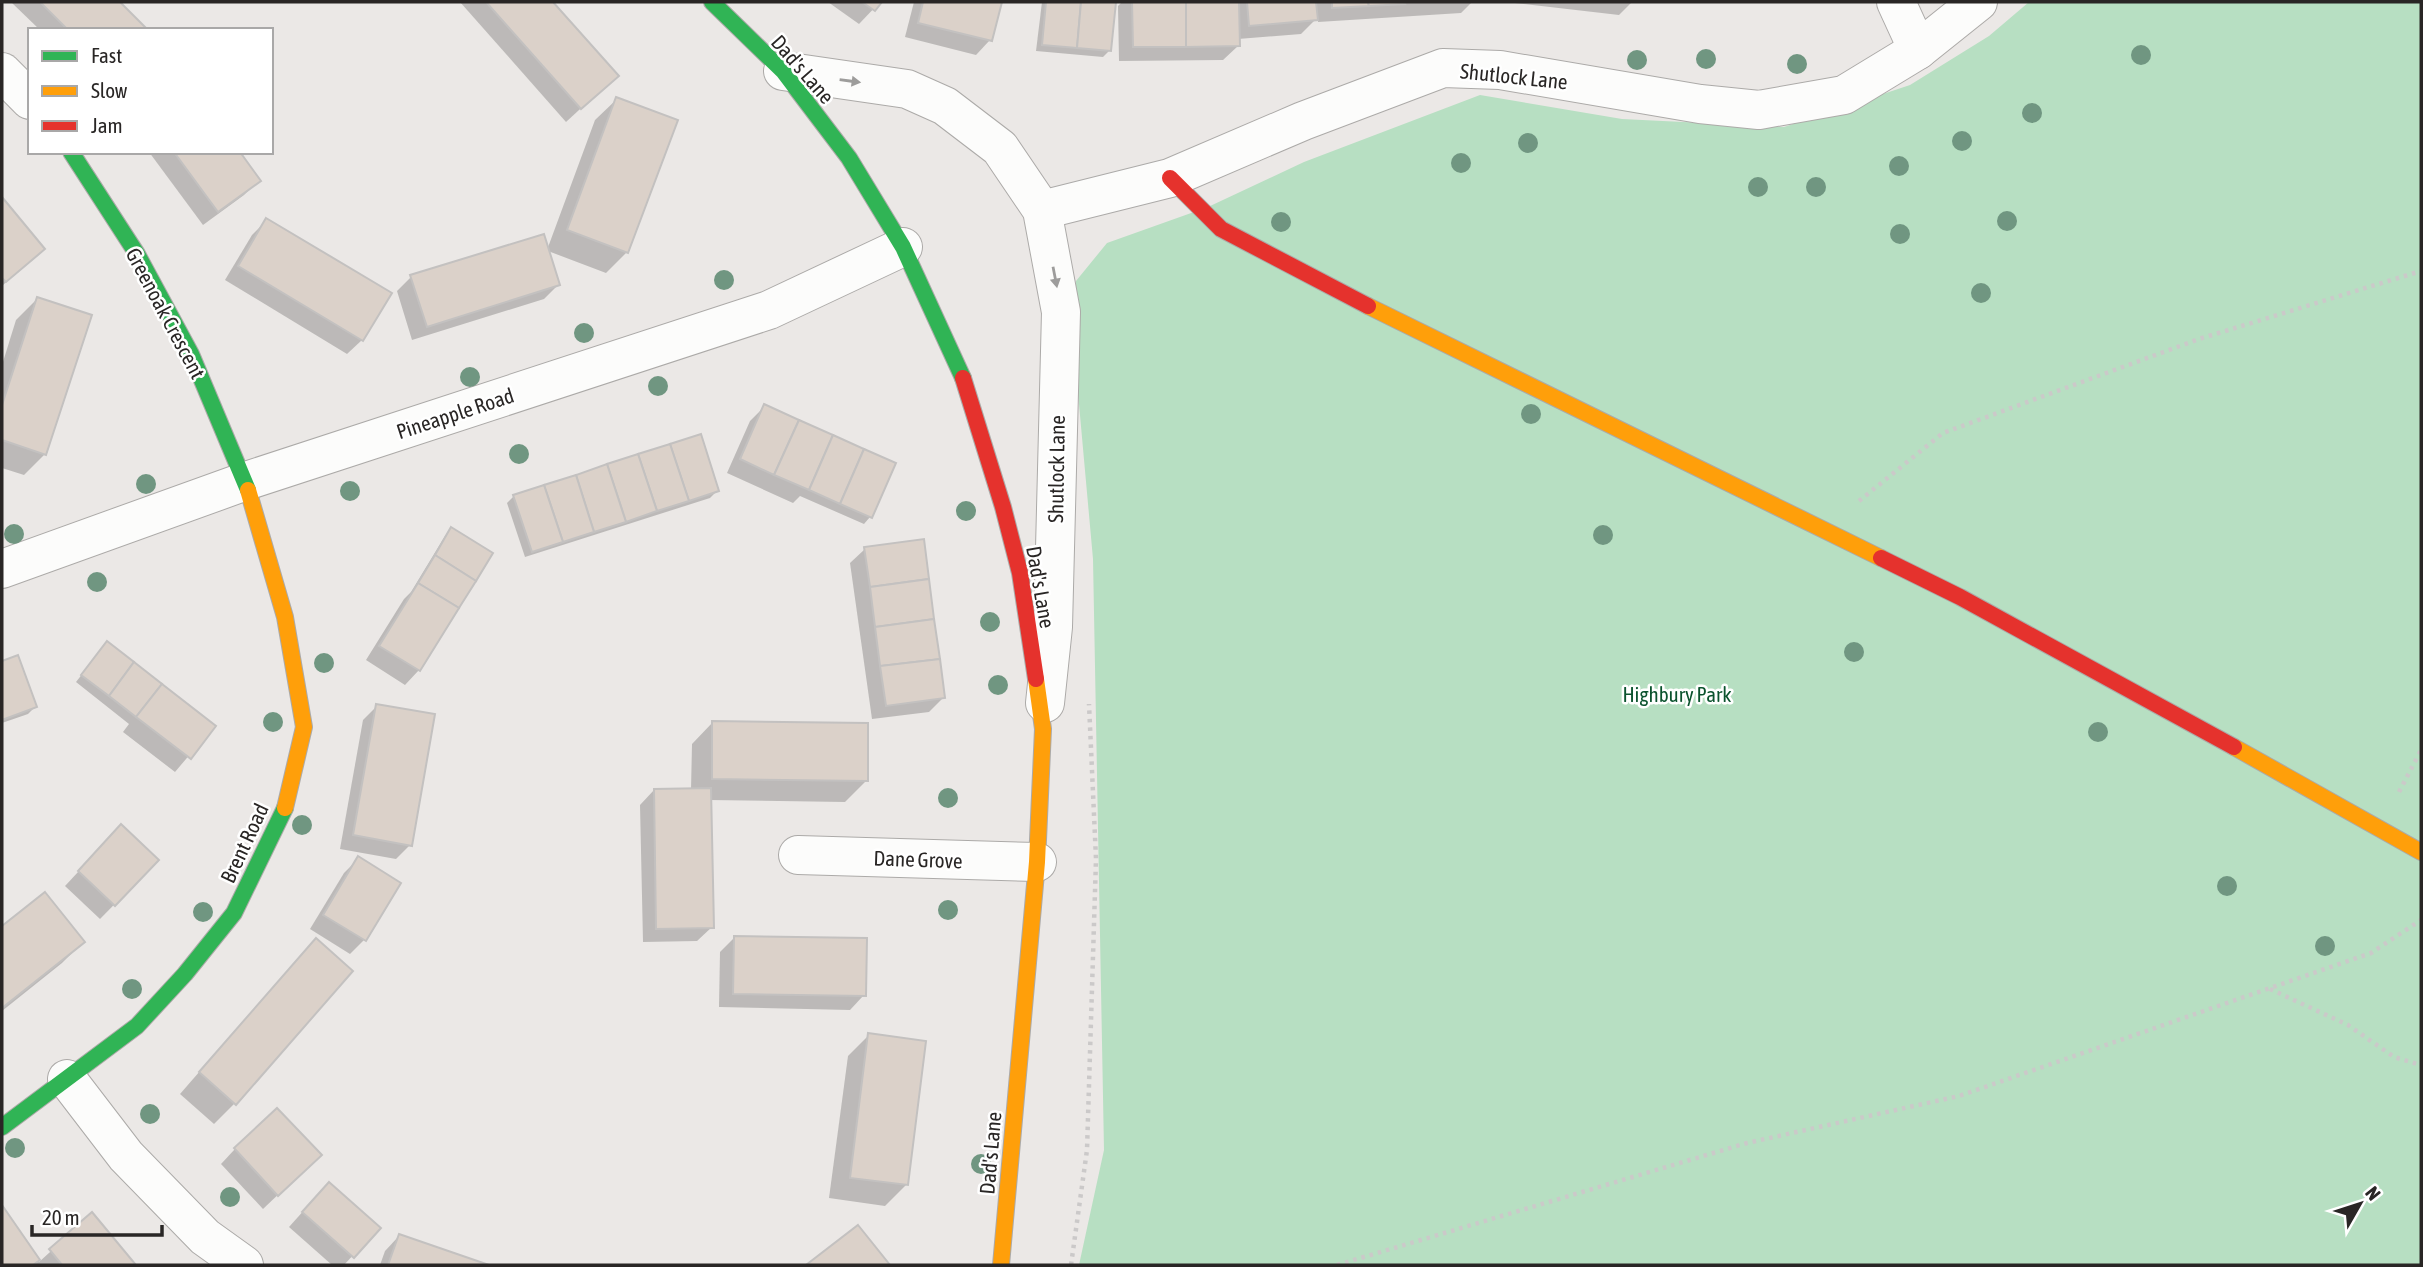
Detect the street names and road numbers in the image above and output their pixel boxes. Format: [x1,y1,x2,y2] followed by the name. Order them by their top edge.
[767,30,839,108] street label: Dad's Lane
[1459,58,1569,94] street label: Shutlock Lane
[122,244,210,382] street label: Greenoak Crescent
[393,383,517,443] street label: Pineapple Road
[1043,415,1069,523] street label: Shutlock Lane
[1022,544,1060,630] street label: Dad's Lane
[215,799,273,887] street label: Brent Road
[873,845,963,873] street label: Dane Grove
[974,1111,1006,1195] street label: Dad's Lane

